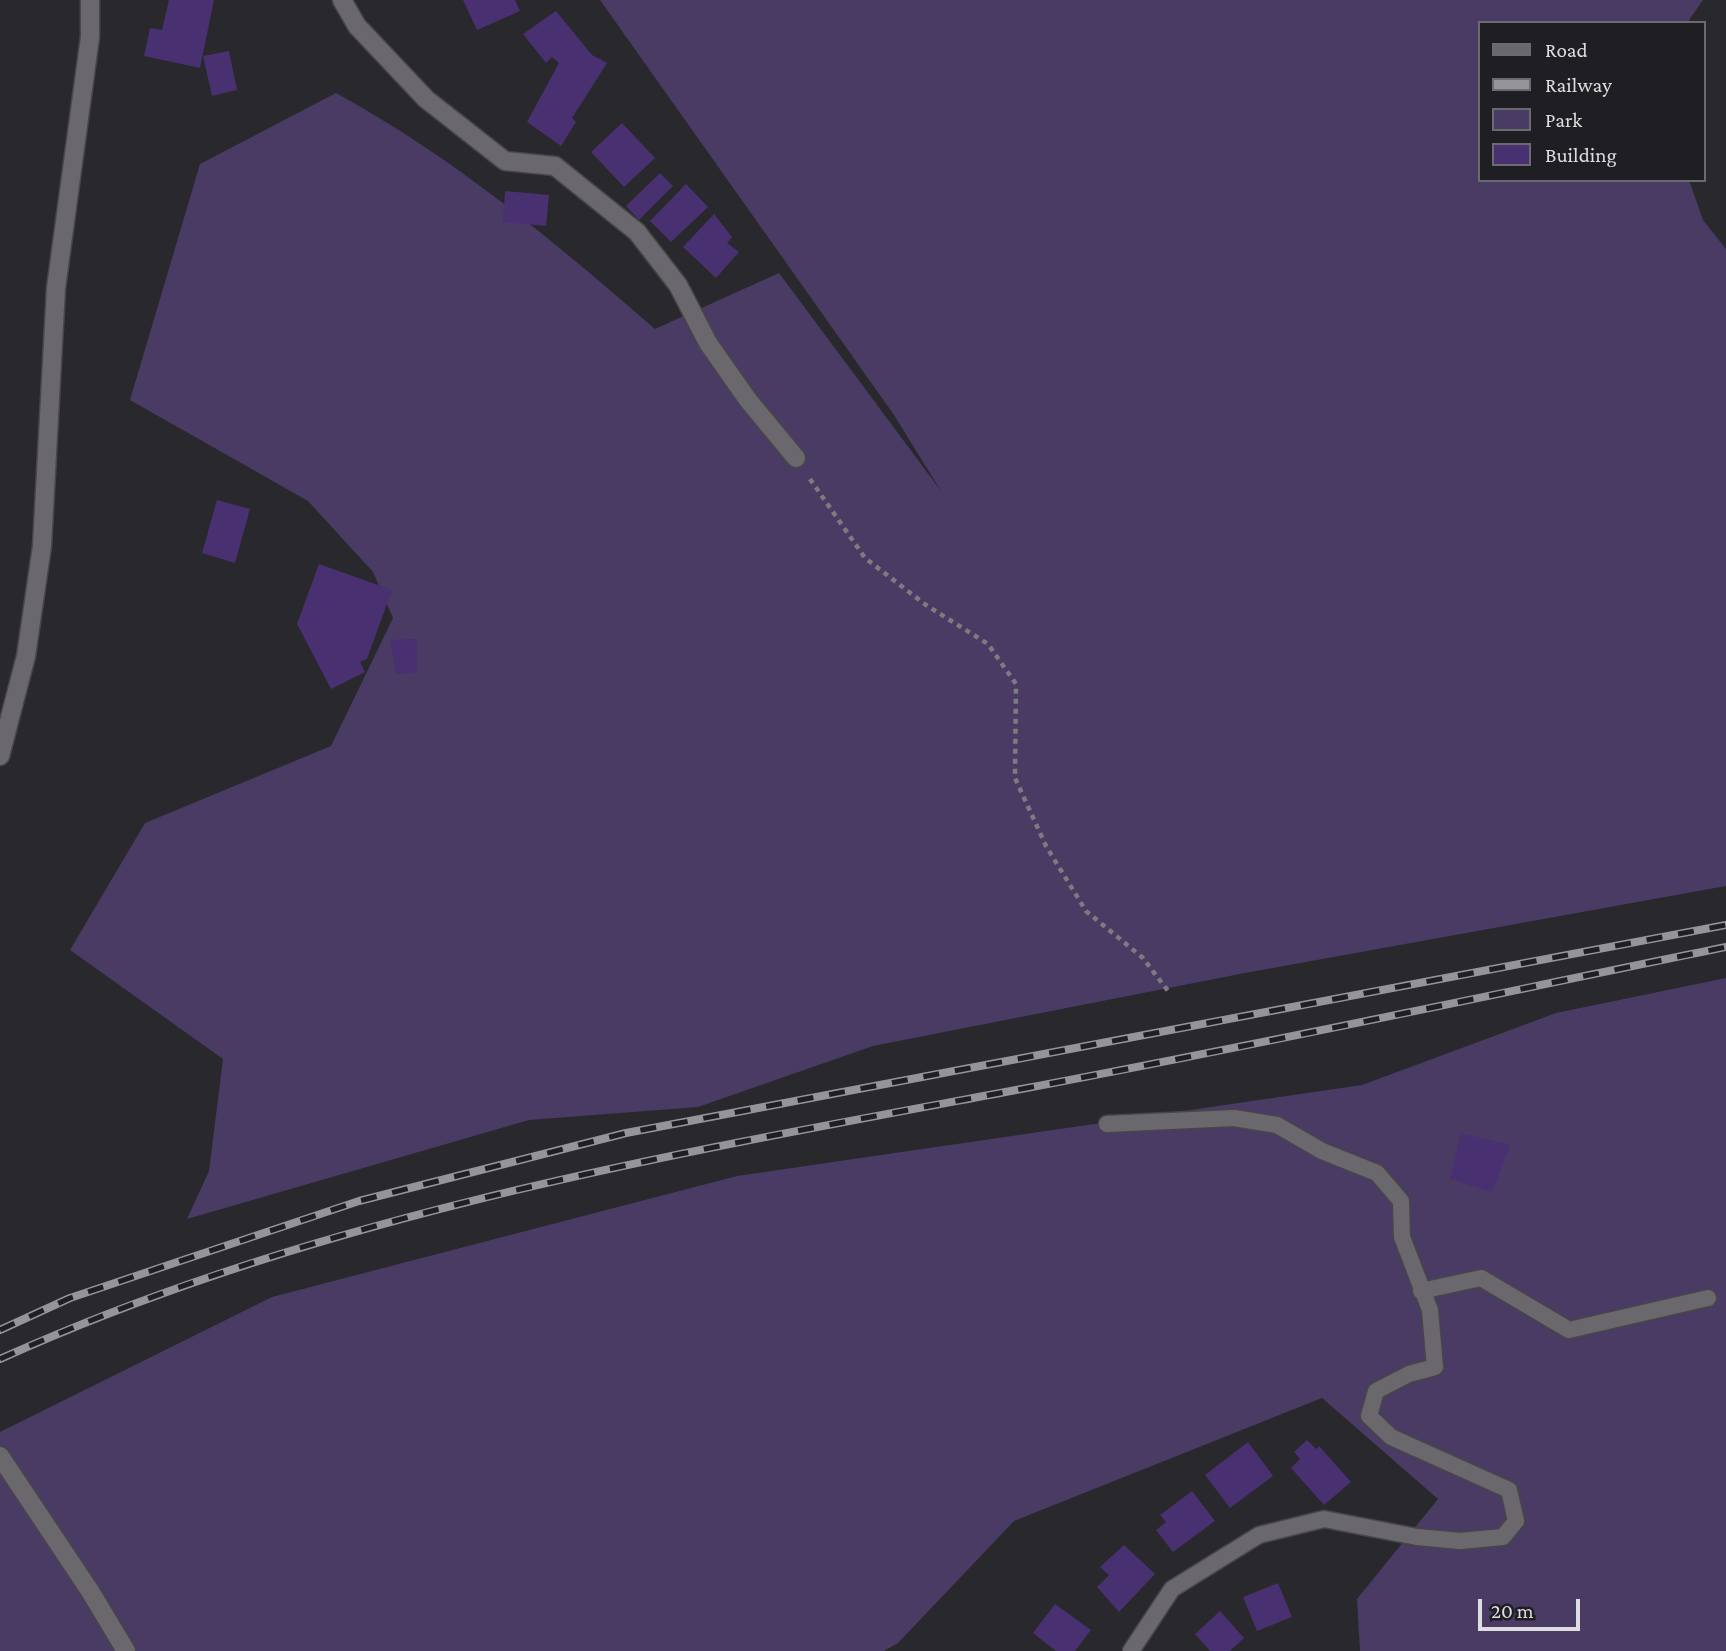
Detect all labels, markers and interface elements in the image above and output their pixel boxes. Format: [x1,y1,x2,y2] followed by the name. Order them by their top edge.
[1478,21,1705,182] legend
[1545,38,1588,62] text: Road
[1545,73,1612,97] text: Railway
[1545,108,1582,132] text: Park
[1545,143,1617,167] text: Building
[1481,1584,1582,1628] scale bar
[1491,1599,1534,1623] text: 20 m

